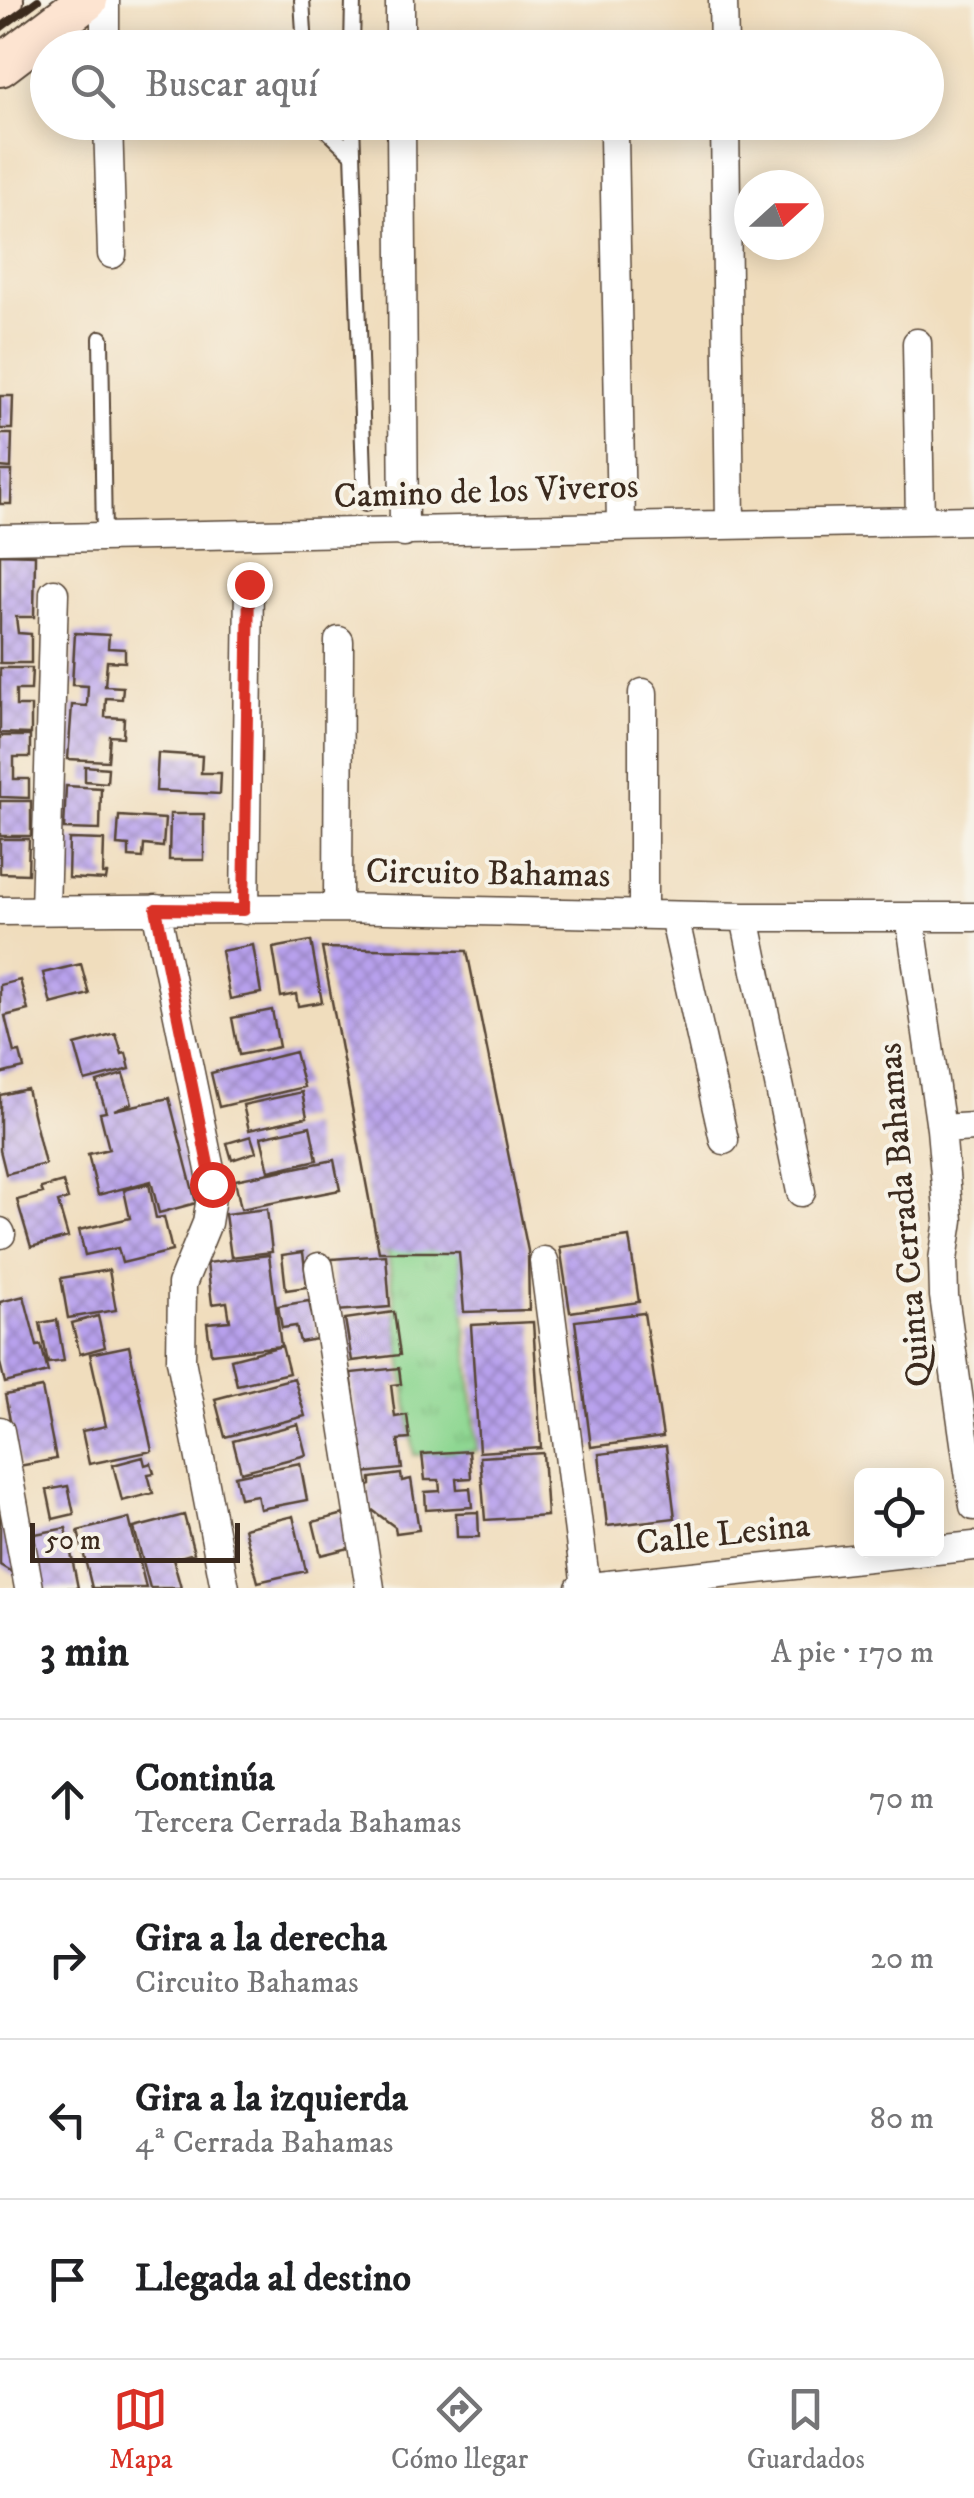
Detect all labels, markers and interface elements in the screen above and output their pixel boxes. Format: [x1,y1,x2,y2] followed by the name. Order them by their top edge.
[30,30,944,140] search box
[65,58,120,113] icon: search
[145,61,318,109] text: Buscar aquí
[734,170,824,260] north arrow
[333,465,639,519] street label: Camino de los Viveros
[227,562,273,608] route end
[365,850,611,898] street label: Circuito Bahamas
[868,1041,942,1389] street label: Quinta Cerrada Bahamas
[190,1162,236,1208] route start
[854,1468,944,1558] map controls
[854,1468,944,1558] button: locate
[634,1504,812,1566] street label: Calle Lesina
[30,1518,240,1562] scale bar
[45,1523,101,1558] text: 50 m
[40,1627,129,1679] text: 3 min
[771,1633,934,1673] text: A pie · 170 m
[135,1755,275,1803] text: Continúa
[40,1772,95,1827] icon: ahead
[869,1779,934,1819] text: 70 m
[135,1803,461,1843] text: Tercera Cerrada Bahamas
[135,1915,387,1963] text: Gira a la derecha
[40,1932,95,1987] icon: right
[870,1939,934,1979] text: 20 m
[135,1963,359,2003] text: Circuito Bahamas
[135,2075,408,2123] text: Gira a la izquierda
[40,2092,95,2147] icon: left
[870,2099,934,2139] text: 80 m
[135,2123,394,2163] text: 4ª Cerrada Bahamas
[40,2252,95,2307] icon: arrive
[135,2255,411,2303] text: Llegada al destino
[109,2382,173,2477] tab: Mapa
[391,2382,528,2477] tab: Cómo llegar
[747,2382,865,2477] tab: Guardados

